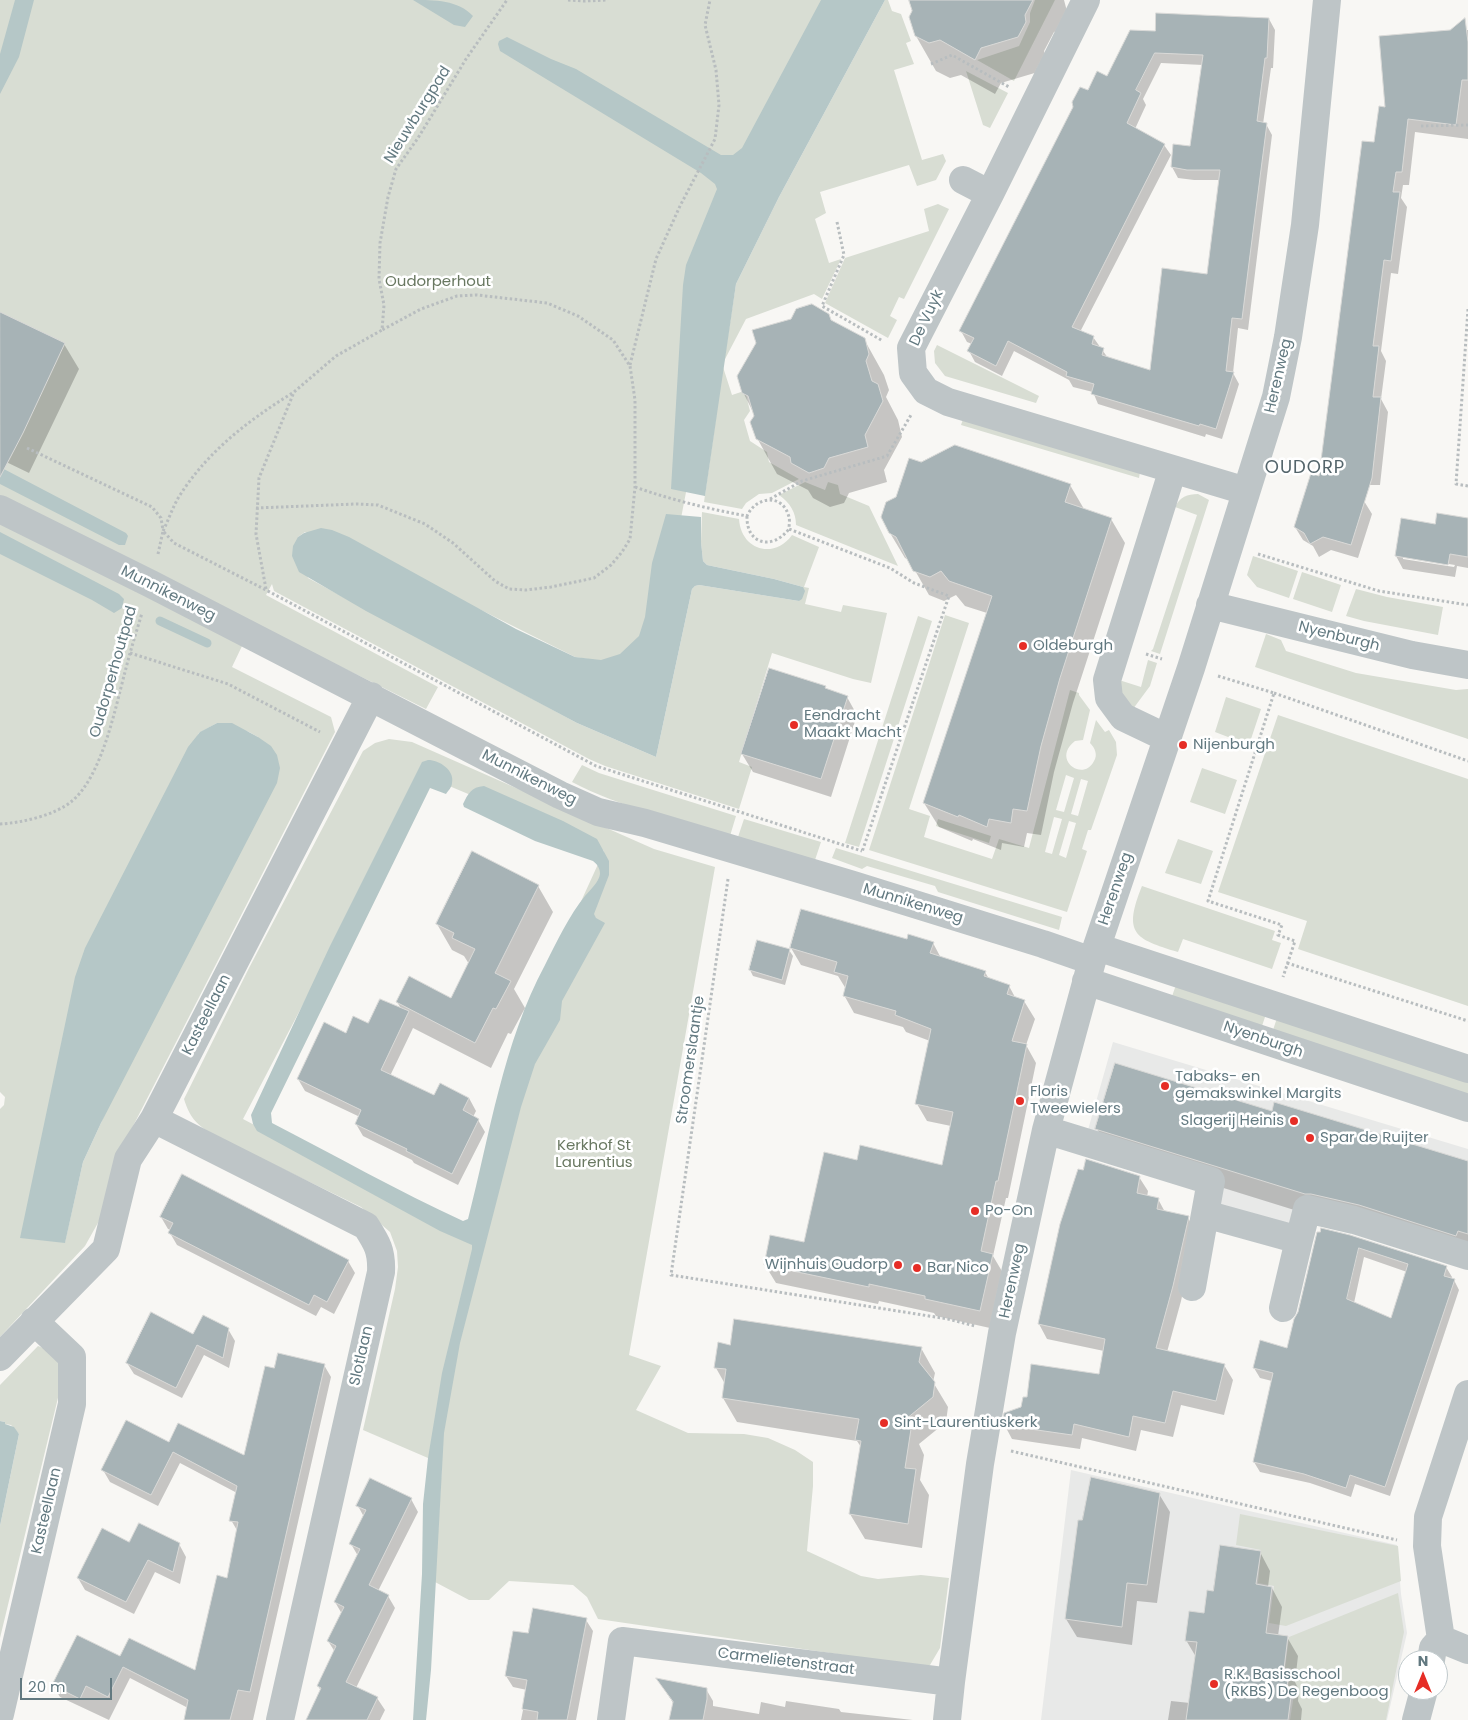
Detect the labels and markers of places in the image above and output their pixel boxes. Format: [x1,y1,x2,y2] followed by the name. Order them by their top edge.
[1033,637,1113,655] place label: Oldeburgh
[1017,640,1029,652] marker: Oldeburgh
[804,707,902,742] place label: Eendracht Maakt Macht
[788,719,800,731] marker: Eendracht Maakt Macht
[1193,736,1275,754] place label: Nijenburgh
[1177,739,1189,751] marker: Nijenburgh
[1175,1068,1342,1103] place label: Tabaks- en gemakswinkel Margits
[1159,1080,1171,1092] marker: Tabaks- en gemakswinkel Margits
[1030,1083,1121,1118] place label: Floris Tweewielers
[1014,1095,1026,1107] marker: Floris Tweewielers
[1180,1112,1284,1130] place label: Slagerij Heinis
[1288,1115,1300,1127] marker: Slagerij Heinis
[1320,1129,1429,1147] place label: Spar de Ruijter
[1304,1132,1316,1144] marker: Spar de Ruijter
[985,1202,1033,1220] place label: Po-On
[969,1205,981,1217] marker: Po-On
[765,1256,888,1274] place label: Wijnhuis Oudorp
[892,1259,904,1271] marker: Wijnhuis Oudorp
[927,1259,989,1277] place label: Bar Nico
[911,1262,923,1274] marker: Bar Nico
[894,1414,1037,1432] place label: Sint-Laurentiuskerk
[878,1417,890,1429] marker: Sint-Laurentiuskerk
[1224,1666,1389,1701] place label: R.K. Basisschool (RKBS) De Regenboog
[1208,1678,1220,1690] marker: R.K. Basisschool (RKBS) De Regenboog

